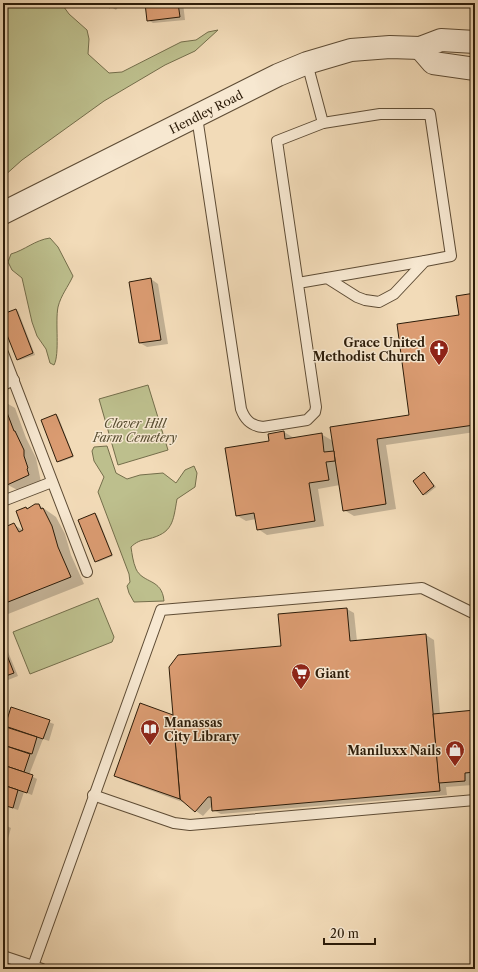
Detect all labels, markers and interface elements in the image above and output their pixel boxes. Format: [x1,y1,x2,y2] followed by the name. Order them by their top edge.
[167,87,246,137] street label: Hendley Road
[313,335,426,364] place label: Grace United Methodist Church
[428,338,450,366] church icon: Grace United Methodist Church
[92,416,177,445] park label: Clover Hill Farm Cemetery
[290,662,312,690] supermarket icon: Giant
[315,666,350,681] place label: Giant
[164,715,240,744] place label: Manassas City Library
[139,718,161,746] library icon: Manassas City Library
[444,739,466,767] shop icon: Maniluxx Nails
[347,743,441,758] place label: Maniluxx Nails
[324,920,375,946] scale bar
[330,926,359,941] text: 20 m

